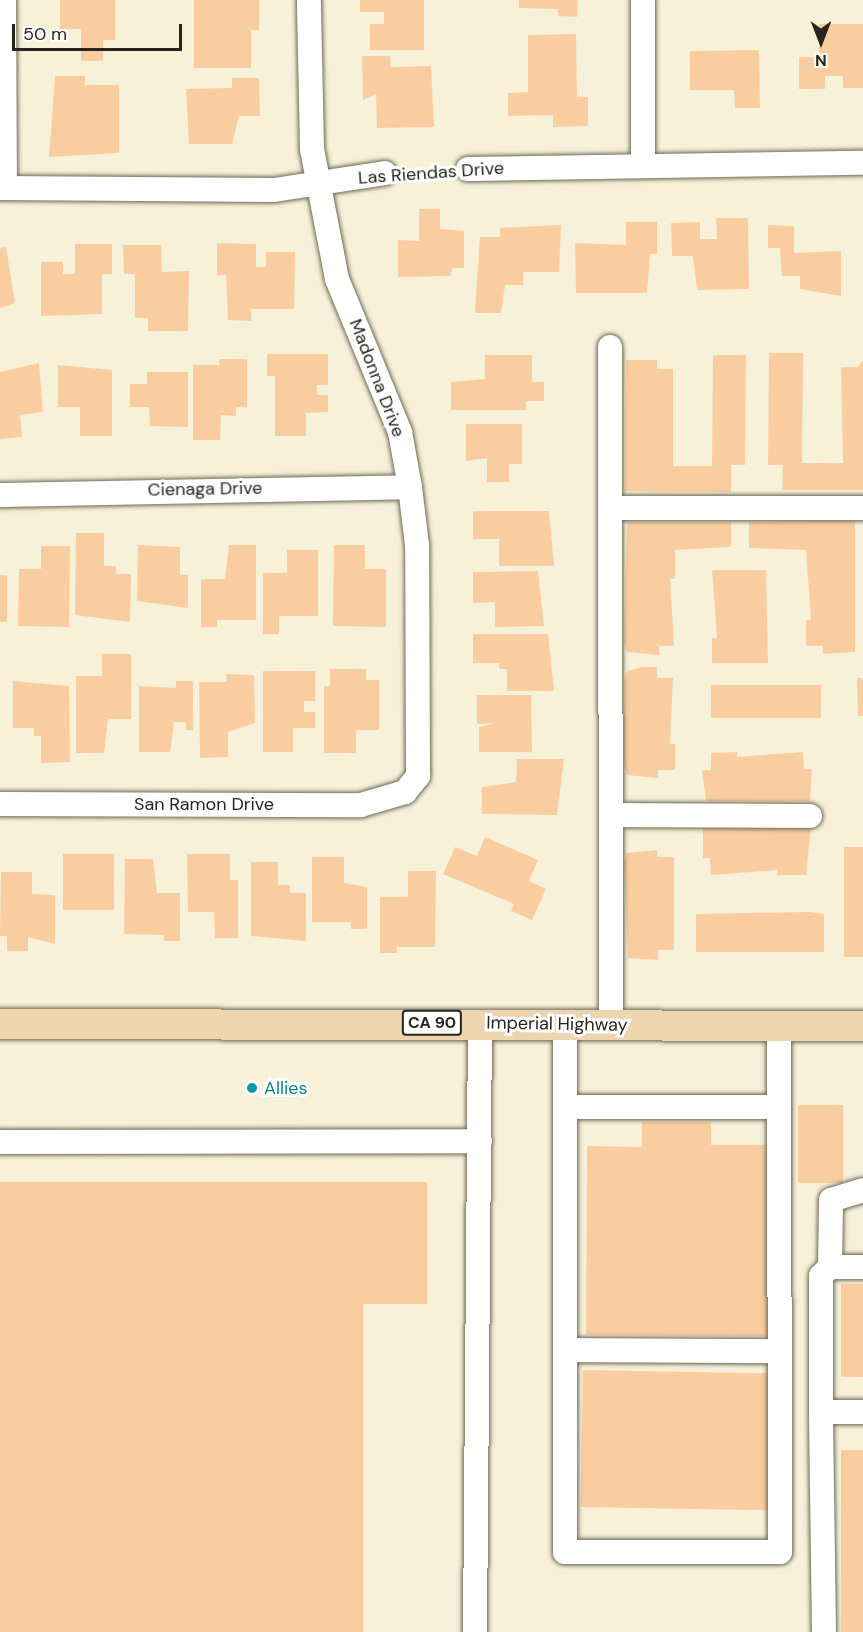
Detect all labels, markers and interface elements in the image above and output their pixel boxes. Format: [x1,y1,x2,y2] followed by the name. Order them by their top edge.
[15,12,184,50] scale bar
[791,12,851,72] north arrow
[23,22,67,46] text: 50 m
[815,50,827,71] text: N
[357,157,505,189] street label: Las Riendas Drive
[345,316,409,440] street label: Madonna Drive
[147,477,263,501] street label: Cienaga Drive
[134,793,274,815] street label: San Ramon Drive
[400,1010,464,1036] road number: CA 90
[486,1012,628,1036] street label: Imperial Highway
[264,1077,308,1099] place label: Allies
[245,1081,259,1095] marker: Allies

